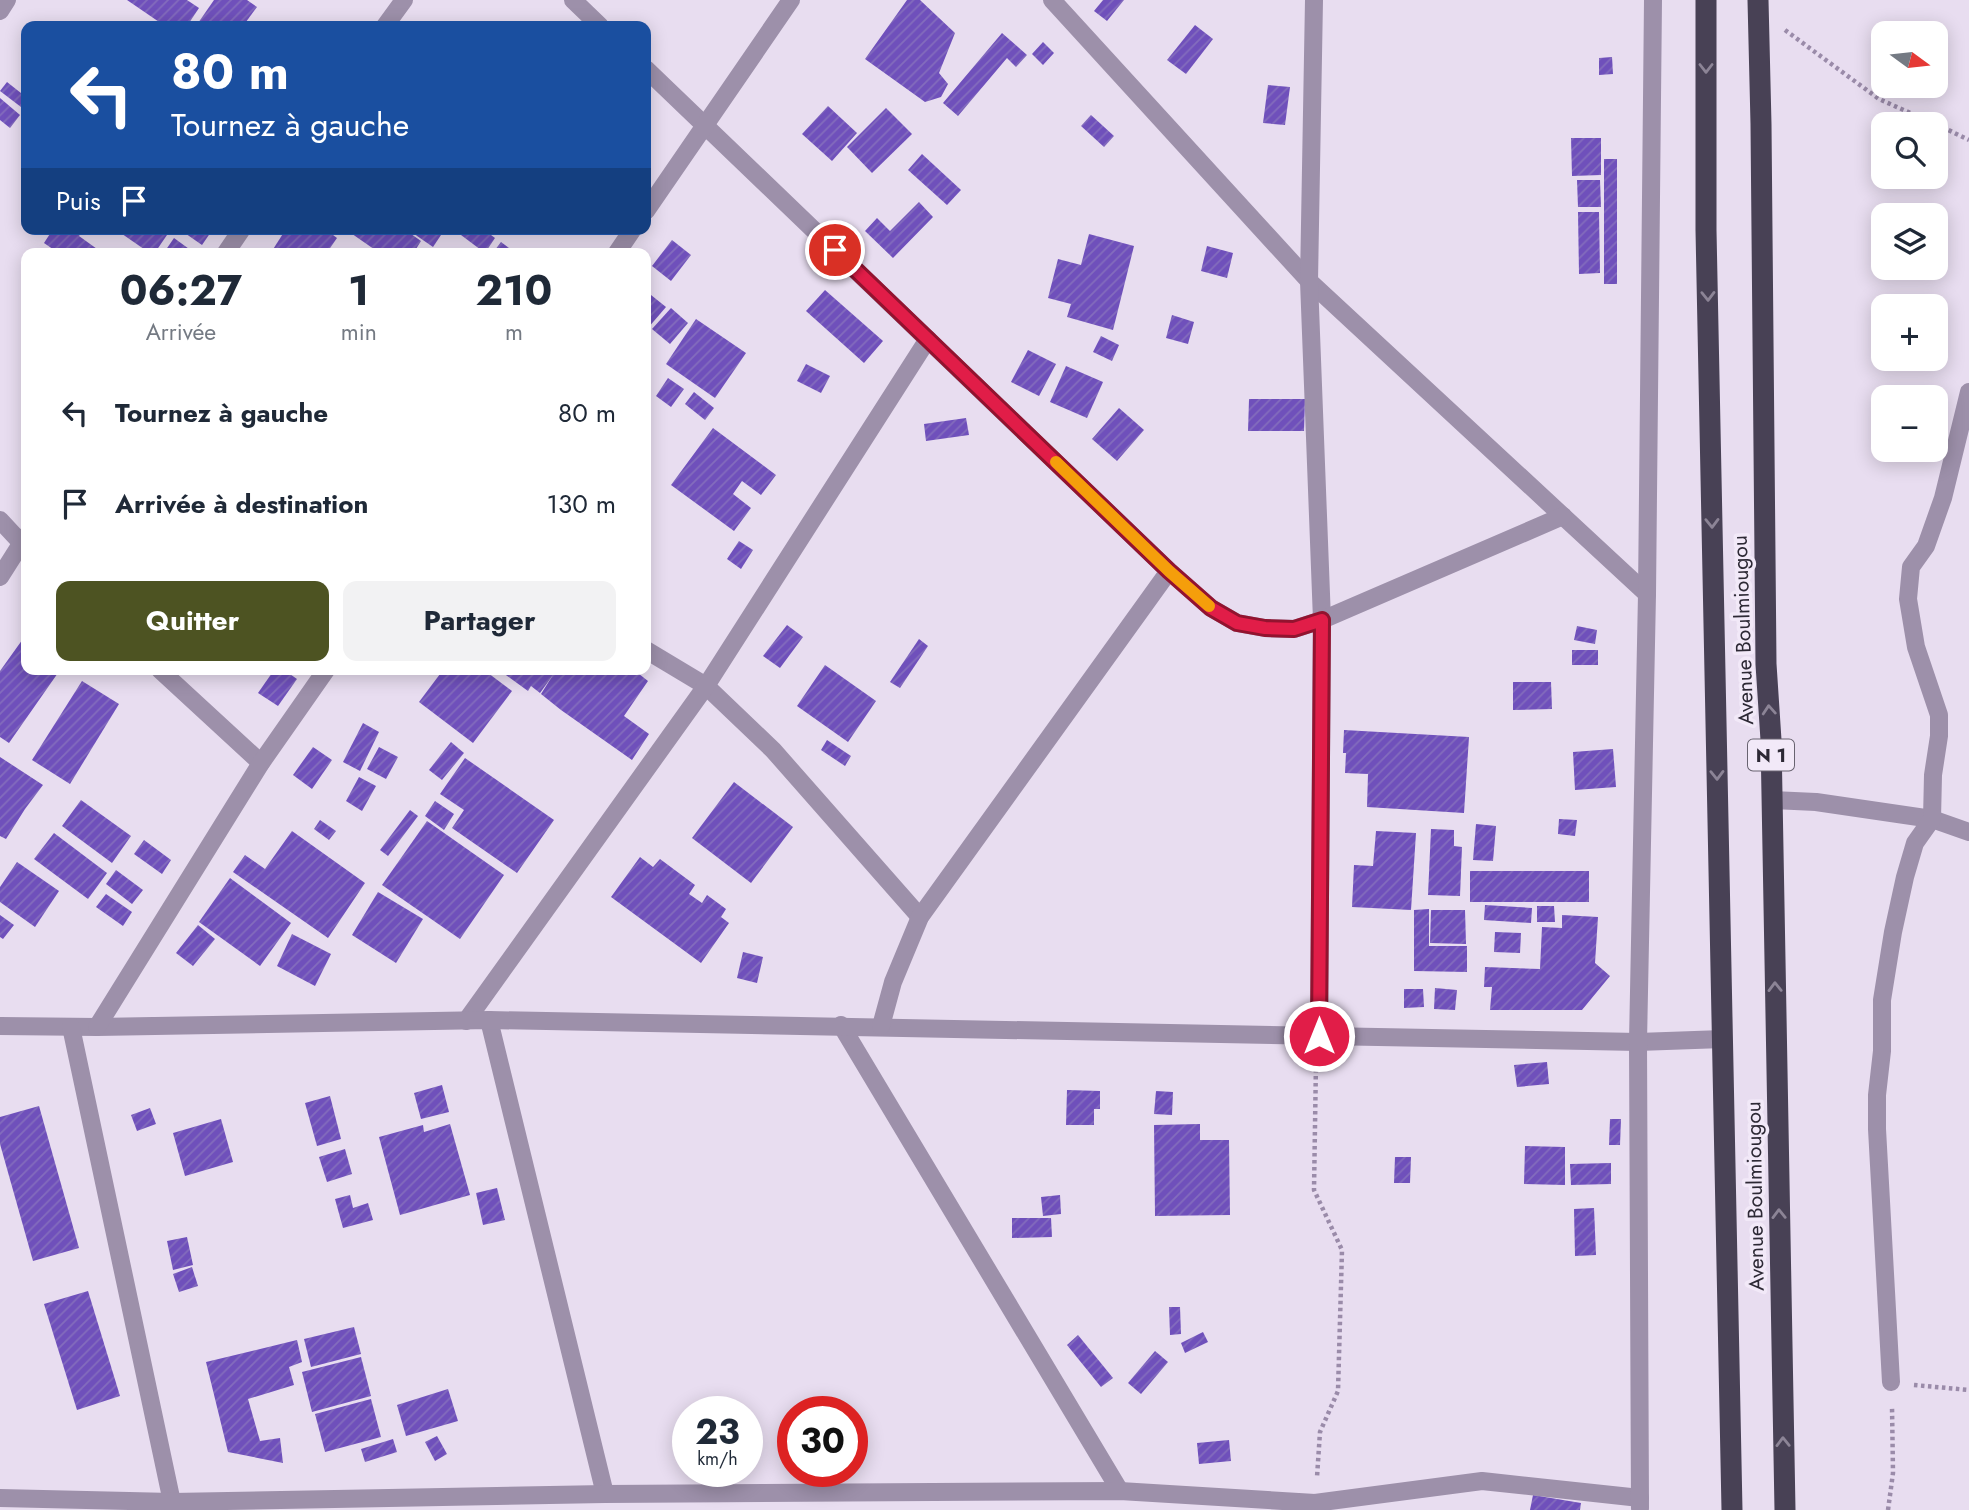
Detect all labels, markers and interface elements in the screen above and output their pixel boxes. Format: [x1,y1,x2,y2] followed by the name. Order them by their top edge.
[1871,21,1948,98] north arrow
[1871,21,1948,462] map controls
[171,37,289,107] text: 80 m
[56,49,147,140] icon: left
[1698,63,1714,74] one-way arrow
[171,102,409,148] text: Tournez à gauche
[1871,112,1948,189] button: search
[56,182,101,220] text: Puis
[115,182,153,220] icon: arrive
[1871,203,1948,280] button: layers
[805,220,865,280] pin
[816,231,854,269] icon: arrive
[120,260,242,321] text: 06:27
[348,260,369,321] text: 1
[476,260,552,321] text: 210
[1700,290,1715,301] one-way arrow
[1871,294,1948,371] button: +
[146,315,216,349] text: Arrivée
[341,315,377,349] text: min
[505,315,523,349] text: m
[1871,385,1948,462] button: −
[56,394,94,432] icon: left
[115,394,328,432] text: Tournez à gauche
[558,394,616,432] text: 80 m
[56,485,94,523] icon: arrive
[115,485,368,523] text: Arrivée à destination
[546,485,616,523] text: 130 m
[1704,518,1720,529] one-way arrow
[1725,535,1761,725] street label: Avenue Boulmiougou
[56,581,329,661] button: Quitter
[343,581,616,661] button: Partager
[1762,705,1777,716] one-way arrow
[1748,740,1794,770] road number: N 1
[1709,770,1725,781] one-way arrow
[1768,981,1783,992] one-way arrow
[1282,999,1356,1073] position arrow
[1738,1101,1772,1291] street label: Avenue Boulmiougou
[1772,1209,1787,1220] one-way arrow
[777,1396,868,1487] speed limit sign: 30
[695,1407,740,1457] text: 23
[1776,1436,1791,1447] one-way arrow
[697,1446,738,1472] text: km/h

